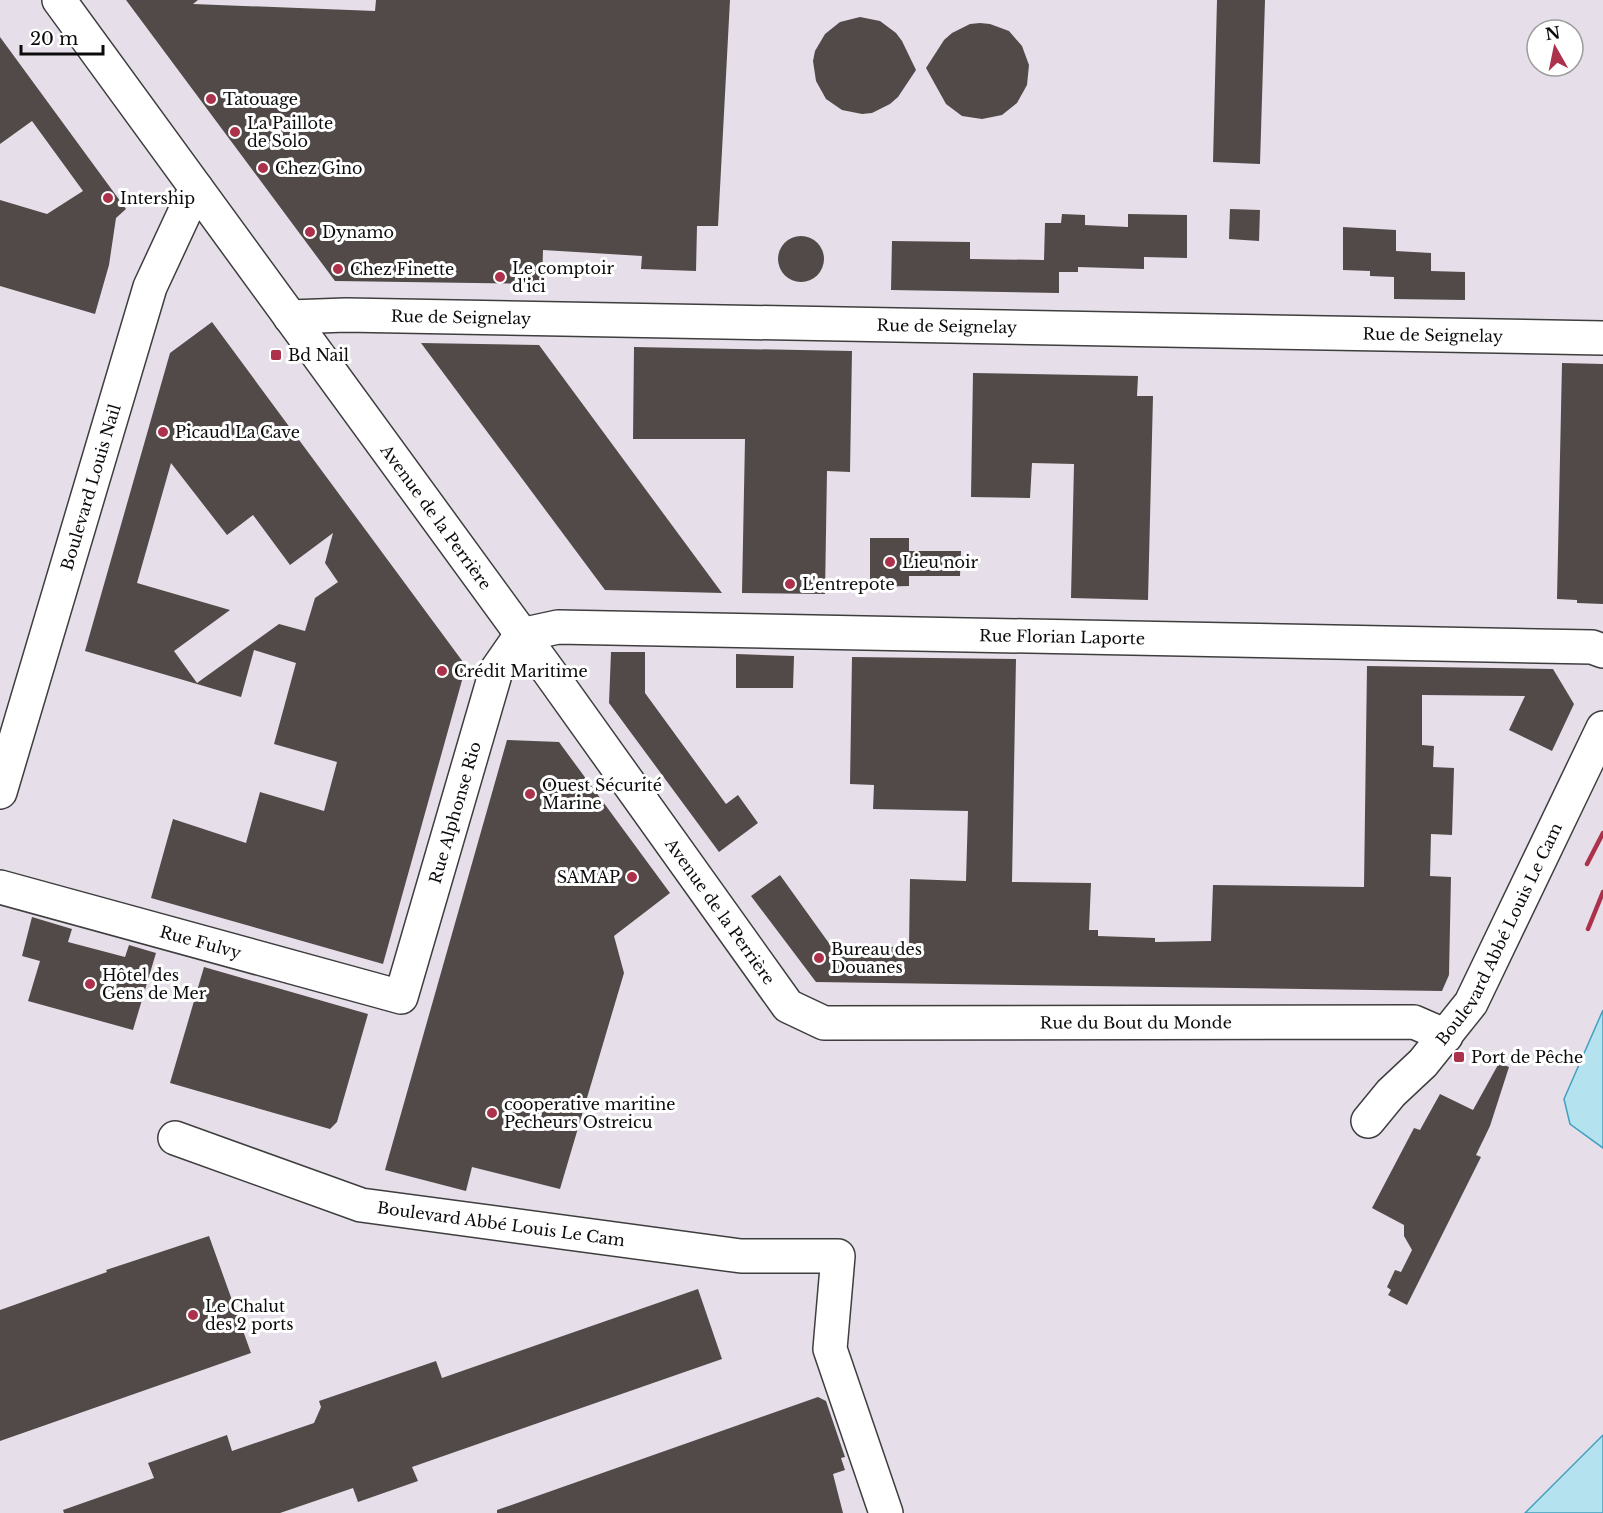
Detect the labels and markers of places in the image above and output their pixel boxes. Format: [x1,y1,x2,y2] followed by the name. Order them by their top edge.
[223,89,298,109] place label: Tatouage
[204,92,218,106] marker: Tatouage
[247,113,333,151] place label: La Paillote de Solo
[228,125,242,139] marker: La Paillote de Solo
[275,158,362,178] place label: Chez Gino
[256,161,270,175] marker: Chez Gino
[120,188,195,208] place label: Intership
[101,191,115,205] marker: Intership
[322,222,394,242] place label: Dynamo
[303,225,317,239] marker: Dynamo
[512,258,614,296] place label: Le comptoir d'ici
[350,259,454,279] place label: Chez Finette
[331,262,345,276] marker: Chez Finette
[493,270,507,284] marker: Le comptoir d'ici
[288,345,349,365] place label: Bd Nail
[269,348,283,362] marker: Bd Nail
[175,422,300,442] place label: Picaud La Cave
[156,425,170,439] marker: Picaud La Cave
[902,552,979,572] place label: Lieu noir
[883,555,897,569] marker: Lieu noir
[802,574,895,594] place label: L'entrepote
[783,577,797,591] marker: L'entrepote
[454,661,588,681] place label: Crédit Maritime
[435,664,449,678] marker: Crédit Maritime
[542,775,662,813] place label: Ouest Sécurité Marine
[523,787,537,801] marker: Ouest Sécurité Marine
[557,867,620,887] place label: SAMAP
[625,870,639,884] marker: SAMAP
[831,939,922,977] place label: Bureau des Douanes
[812,951,826,965] marker: Bureau des Douanes
[102,965,207,1003] place label: Hôtel des Gens de Mer
[83,977,97,991] marker: Hôtel des Gens de Mer
[1471,1047,1583,1067] place label: Port de Pêche
[1452,1050,1466,1064] marker: Port de Pêche
[504,1094,675,1132] place label: cooperative maritine Pecheurs Ostreicu
[485,1106,499,1120] marker: cooperative maritine Pecheurs Ostreicu
[205,1296,294,1334] place label: Le Chalut des 2 ports
[186,1308,200,1322] marker: Le Chalut des 2 ports

